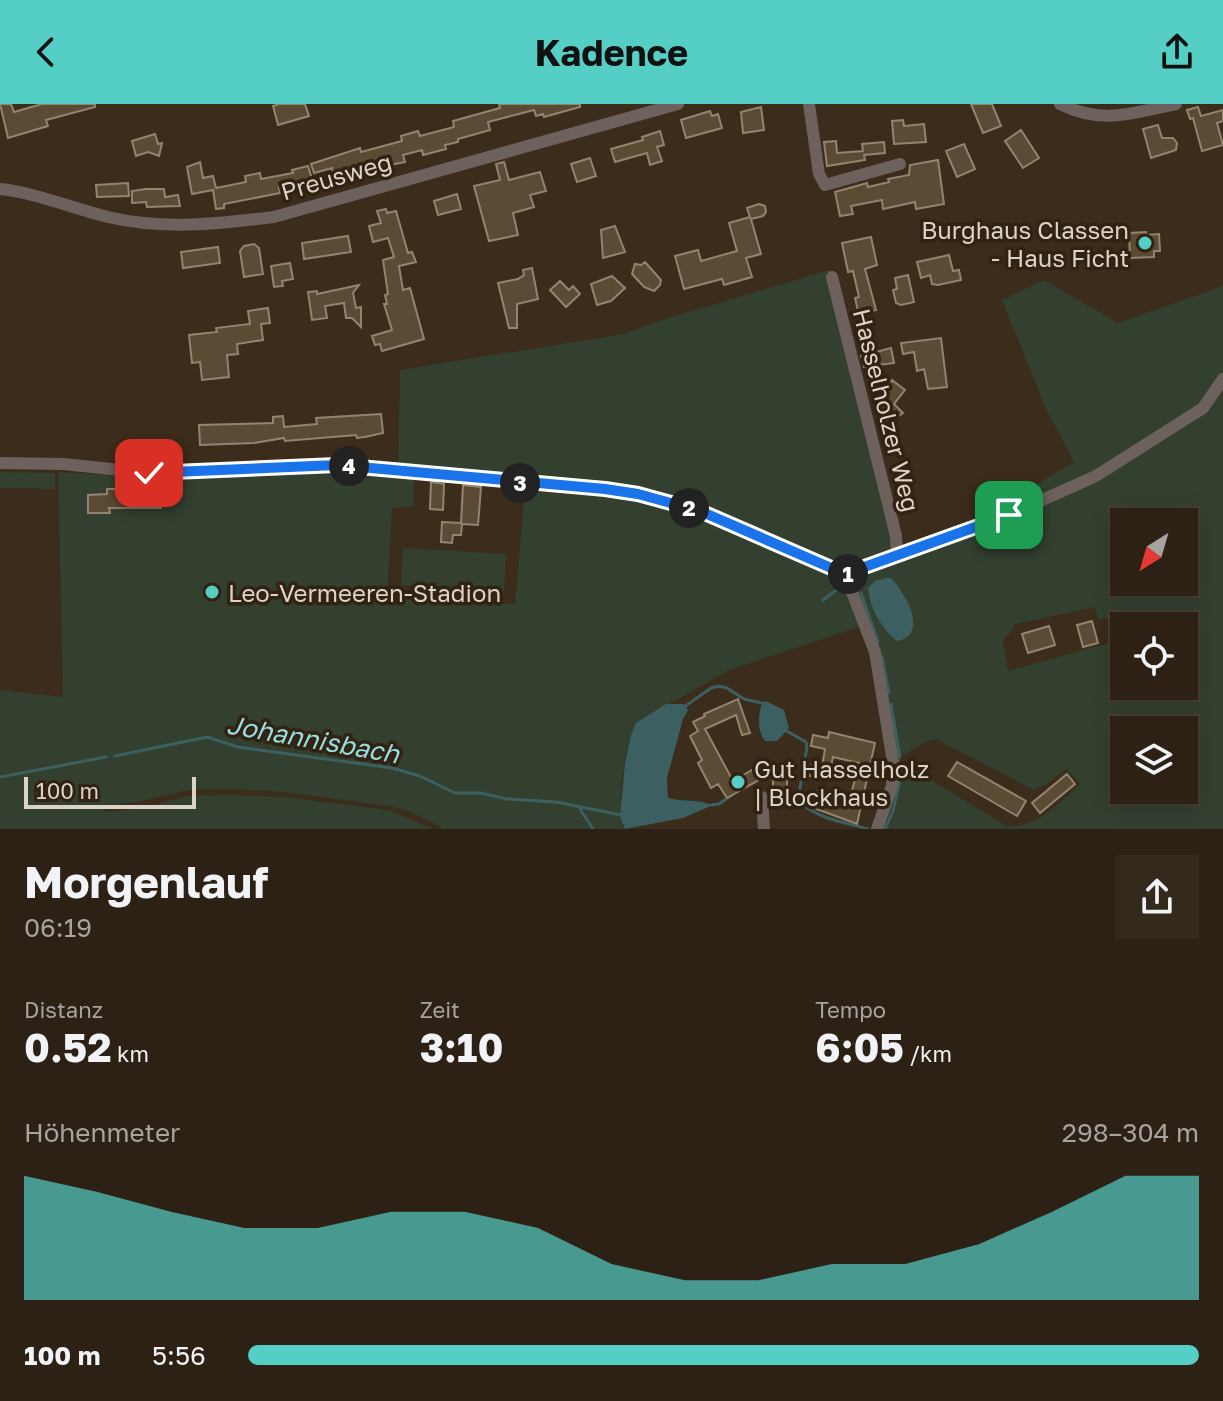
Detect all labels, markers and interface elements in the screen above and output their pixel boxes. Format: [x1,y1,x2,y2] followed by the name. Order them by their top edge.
[24,30,68,74] icon: back
[1155,30,1199,74] icon: share
[535,31,688,74] text: Kadence
[277,146,395,206] street label: Preusweg
[921,215,1129,272] place label: Burghaus Classen - Haus Ficht
[1136,234,1154,252] marker: Burghaus Classen - Haus Ficht
[848,305,926,515] street label: Hasselholzer Weg
[115,439,183,507] pin
[329,446,369,486] pin: 4
[127,451,171,495] icon: check
[342,452,356,479] text: 4
[500,463,540,503] pin: 3
[513,469,527,496] text: 3
[975,481,1043,549] pin
[669,488,709,528] pin: 2
[987,493,1031,537] icon: arrive
[682,494,696,521] text: 2
[1110,508,1198,596] north arrow
[1110,508,1198,804] map controls
[828,554,868,594] pin: 1
[842,560,854,587] text: 1
[228,578,501,607] place label: Leo-Vermeeren-Stadion
[203,583,221,601] marker: Leo-Vermeeren-Stadion
[1110,612,1198,700] button: locate
[224,709,402,770] water label: Johannisbach
[1110,716,1198,804] button: layers
[754,754,929,811] place label: Gut Hasselholz | Blockhaus
[24,773,196,809] scale bar
[729,773,747,791] marker: Gut Hasselholz | Blockhaus
[36,777,99,804] text: 100 m
[24,855,268,908] text: Morgenlauf
[1115,855,1199,939] button: share
[24,912,92,943] text: 06:19
[24,996,103,1023] text: Distanz
[420,996,460,1023] text: Zeit
[815,996,886,1023] text: Tempo
[24,1023,112,1071] text: 0.52
[420,1023,503,1071] text: 3:10
[815,1023,904,1071] text: 6:05
[112,1040,149,1067] text: km
[904,1040,952,1067] text: /km
[24,1117,180,1148] text: Höhenmeter
[1062,1117,1199,1148] text: 298–304 m
[24,1340,100,1371] text: 100 m
[152,1340,206,1371] text: 5:56

